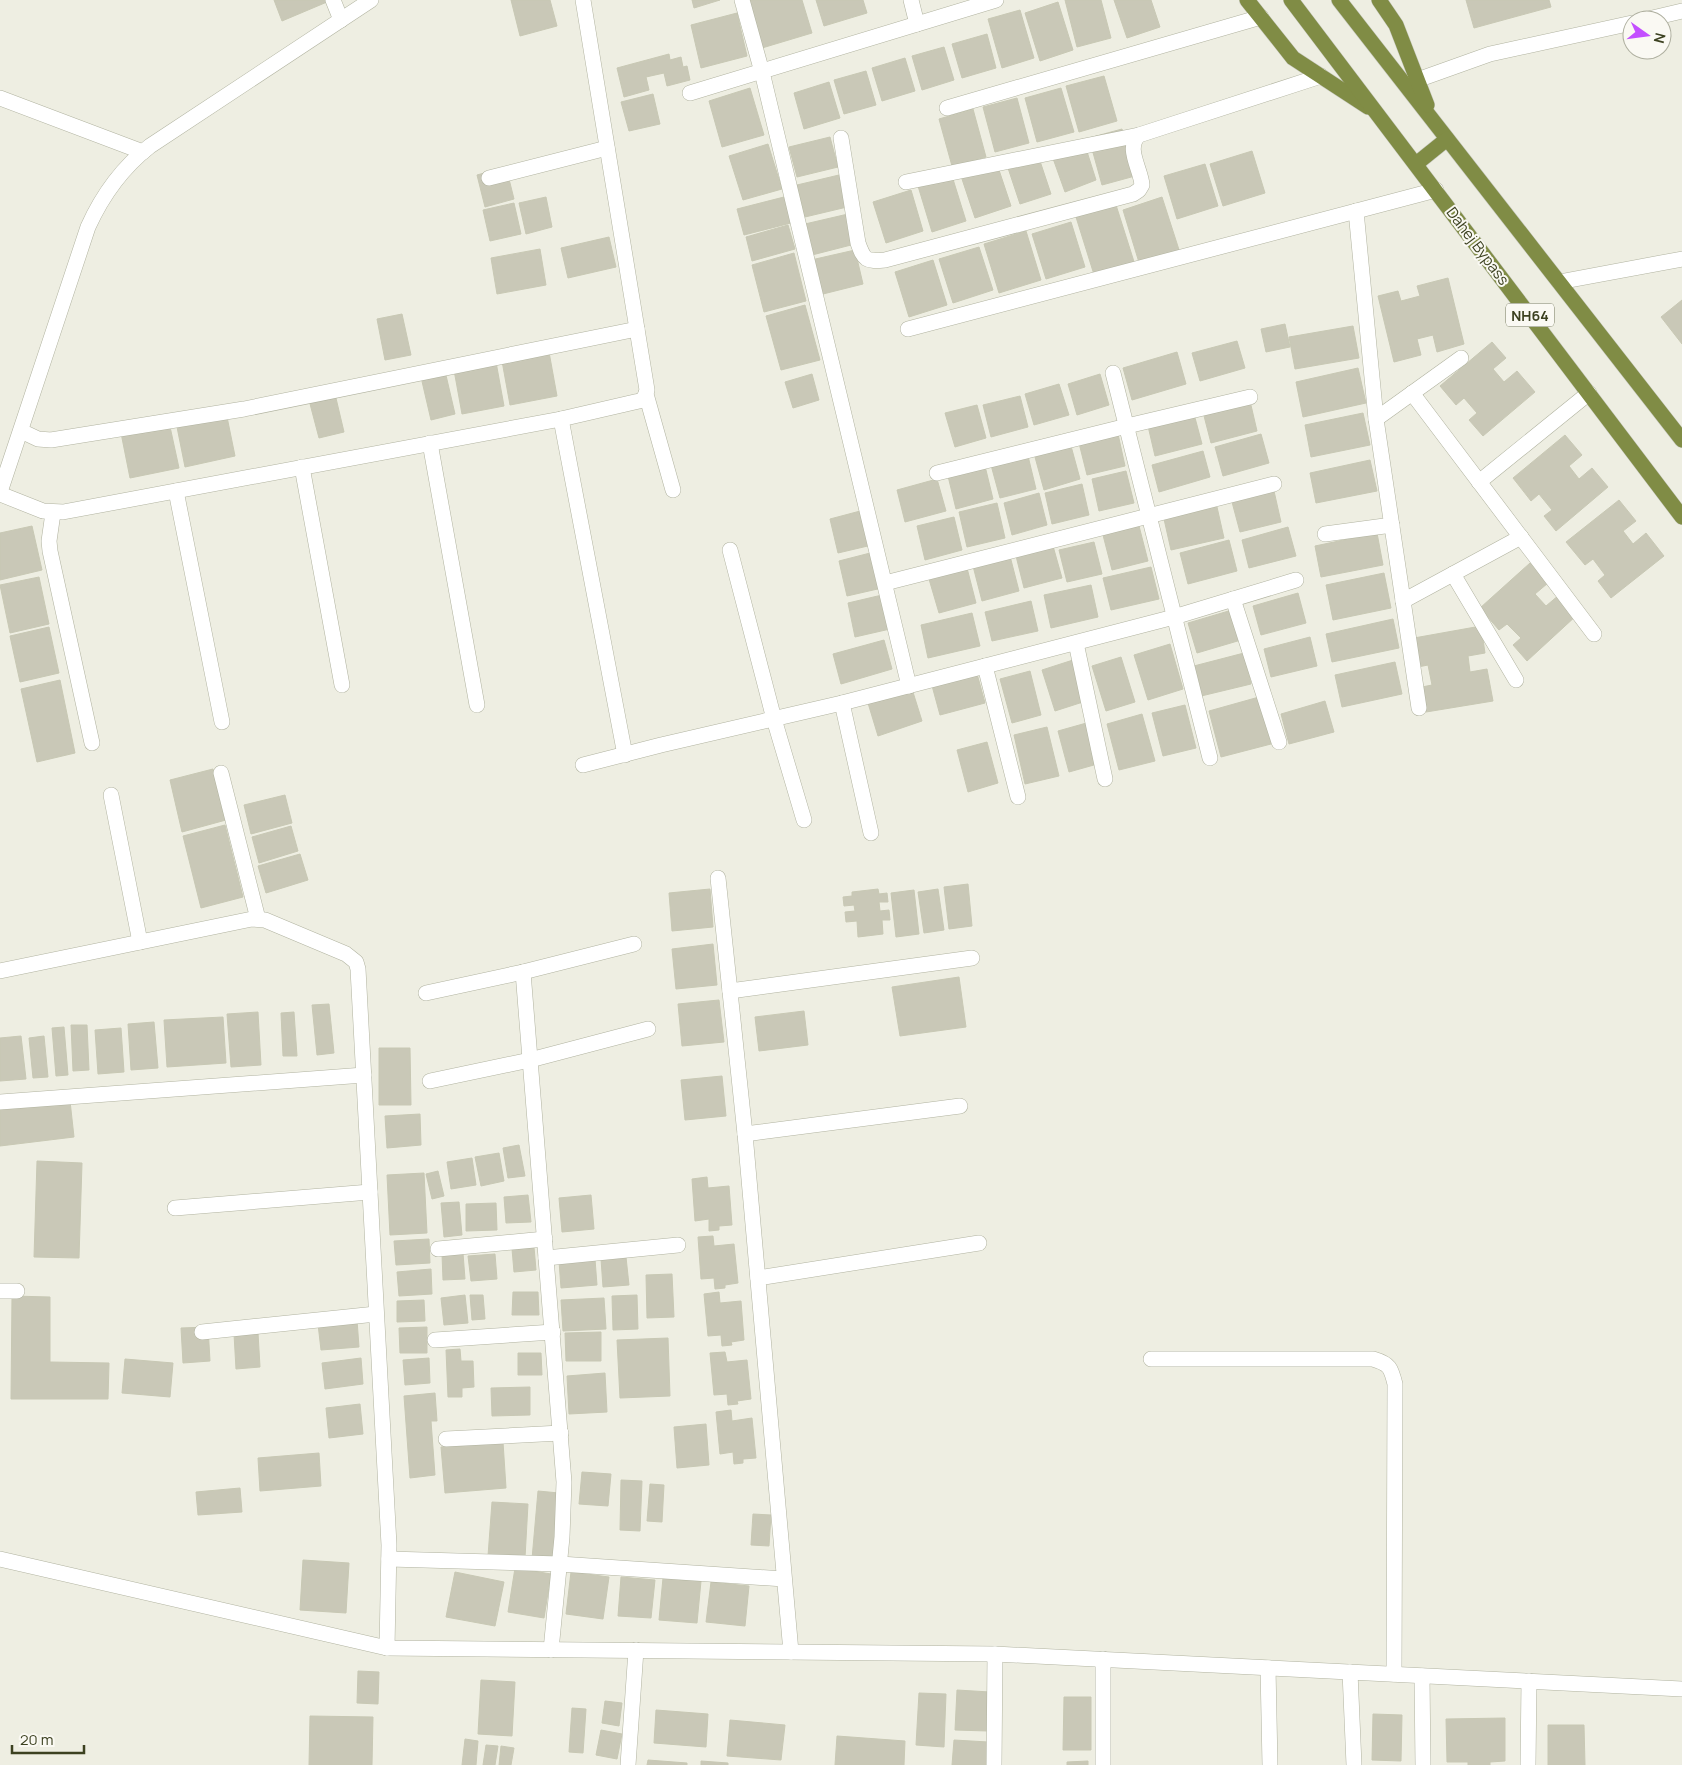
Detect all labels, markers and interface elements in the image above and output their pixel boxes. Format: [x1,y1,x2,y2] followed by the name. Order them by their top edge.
[1622,10,1672,60] north arrow
[1650,31,1671,45] text: N
[1442,203,1514,290] street label: Dahej Bypass
[1506,304,1554,326] road number: NH64
[12,1722,85,1754] scale bar
[20,1729,53,1750] text: 20 m

